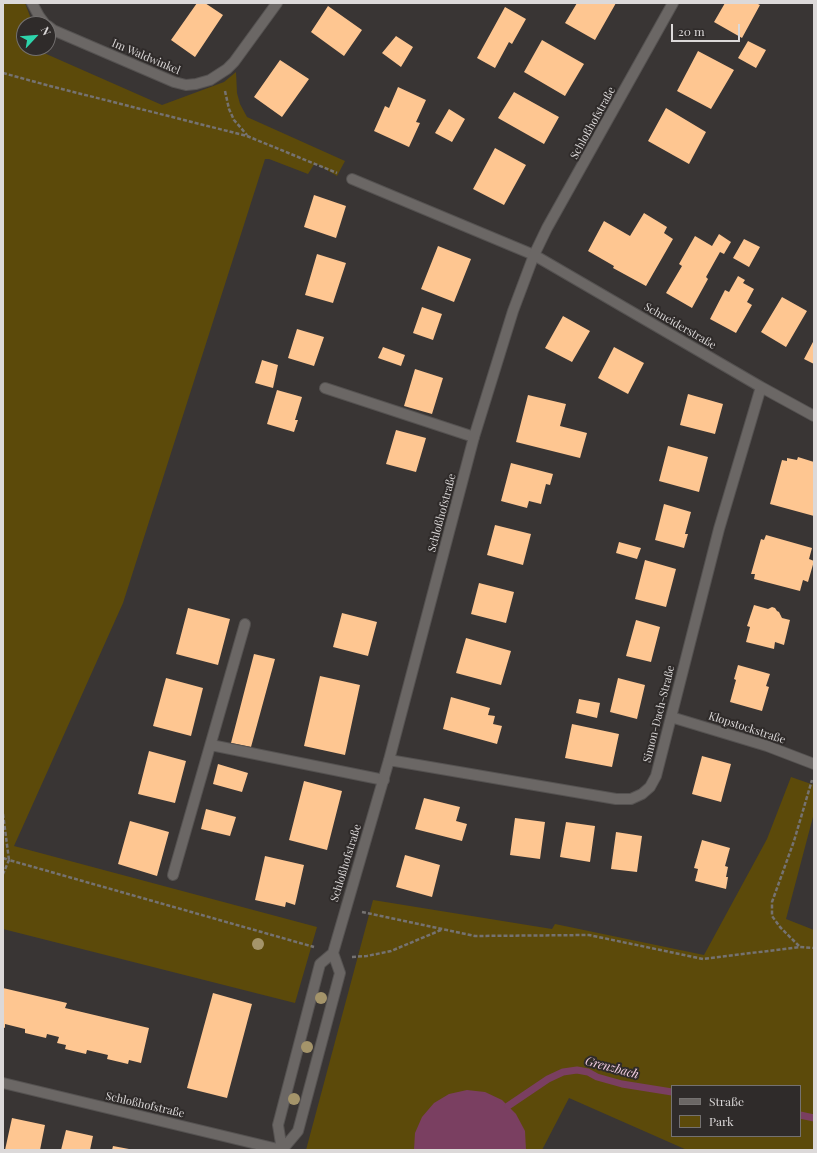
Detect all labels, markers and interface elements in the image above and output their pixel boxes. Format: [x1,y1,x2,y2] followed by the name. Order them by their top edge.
[16,16,56,56] north arrow
[673,16,742,42] scale bar
[678,23,705,39] text: 20 m
[38,24,55,38] text: N
[110,37,182,77] street label: Im Waldwinkel
[568,85,618,161] street label: Schloßhofstraße
[642,300,718,352] street label: Schneiderstraße
[425,472,459,554] street label: Schloßhofstraße
[641,664,677,764] street label: Simon-Dach-Straße
[707,709,787,747] street label: Klopstockstraße
[328,823,364,903] street label: Schloßhofstraße
[584,1054,640,1082] water label: Grenzbach
[671,1085,801,1137] legend
[104,1090,186,1120] street label: Schloßhofstraße
[709,1093,744,1109] text: Straße
[709,1113,734,1129] text: Park

